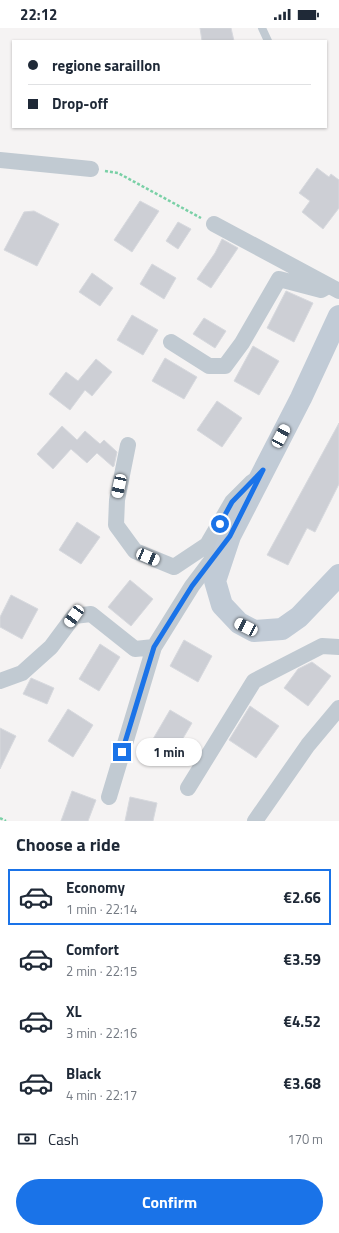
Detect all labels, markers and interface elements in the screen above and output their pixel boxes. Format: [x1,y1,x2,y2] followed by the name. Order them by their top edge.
[20,3,57,26] text: 22:12
[52,54,161,77] text: regione saraillon
[52,92,108,115] text: Drop-off
[270,423,292,449] car
[111,473,127,499] car
[211,515,229,533] route start
[135,547,161,567] car
[62,603,86,629] car
[233,616,259,638] car
[136,738,202,766] callout: 1 min
[153,742,185,762] text: 1 min
[113,743,131,761] route end
[16,831,120,858] text: Choose a ride
[66,876,125,899] text: Economy
[18,879,54,915] icon: car
[284,886,321,909] text: €2.66
[66,899,137,919] text: 1 min · 22:14
[66,938,119,961] text: Comfort
[18,941,54,977] icon: car
[284,948,321,971] text: €3.59
[66,961,137,981] text: 2 min · 22:15
[66,1000,82,1023] text: XL
[18,1003,54,1039] icon: car
[284,1010,321,1033] text: €4.52
[66,1023,137,1043] text: 3 min · 22:16
[66,1062,101,1085] text: Black
[18,1065,54,1101] icon: car
[284,1072,321,1095] text: €3.68
[66,1085,137,1105] text: 4 min · 22:17
[16,1128,38,1150] icon: cash
[48,1128,79,1151] text: Cash
[287,1129,323,1149] text: 170 m
[16,1179,323,1225] button: Confirm

